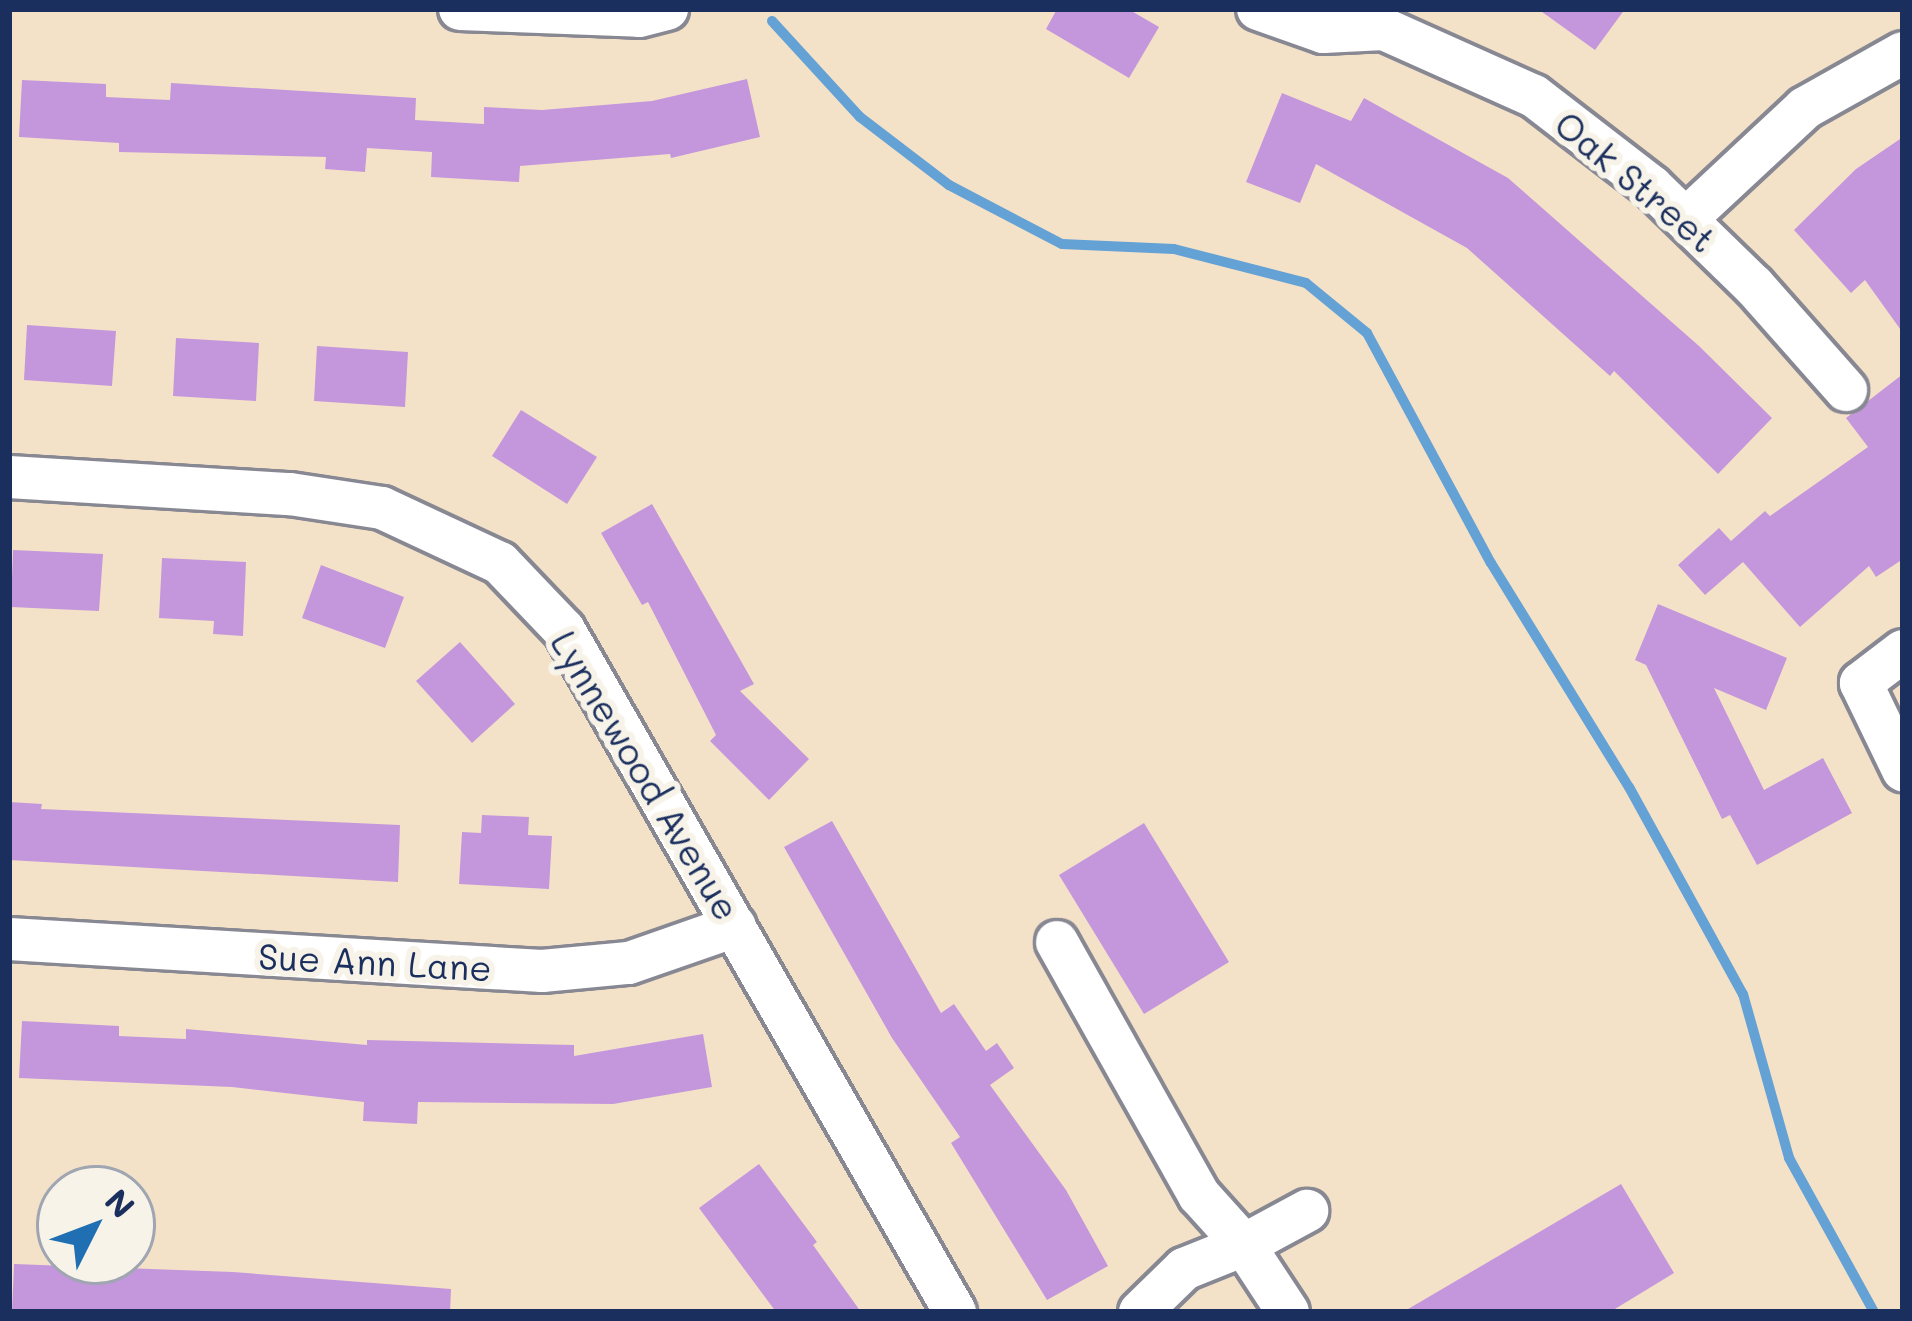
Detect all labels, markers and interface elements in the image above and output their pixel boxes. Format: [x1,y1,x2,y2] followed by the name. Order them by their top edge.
[1547,101,1725,261] street label: Oak Street
[543,623,749,927] street label: Lynnewood Avenue
[257,933,493,989] street label: Sue Ann Lane
[36,1165,156,1285] north arrow
[97,1179,145,1226] text: N

